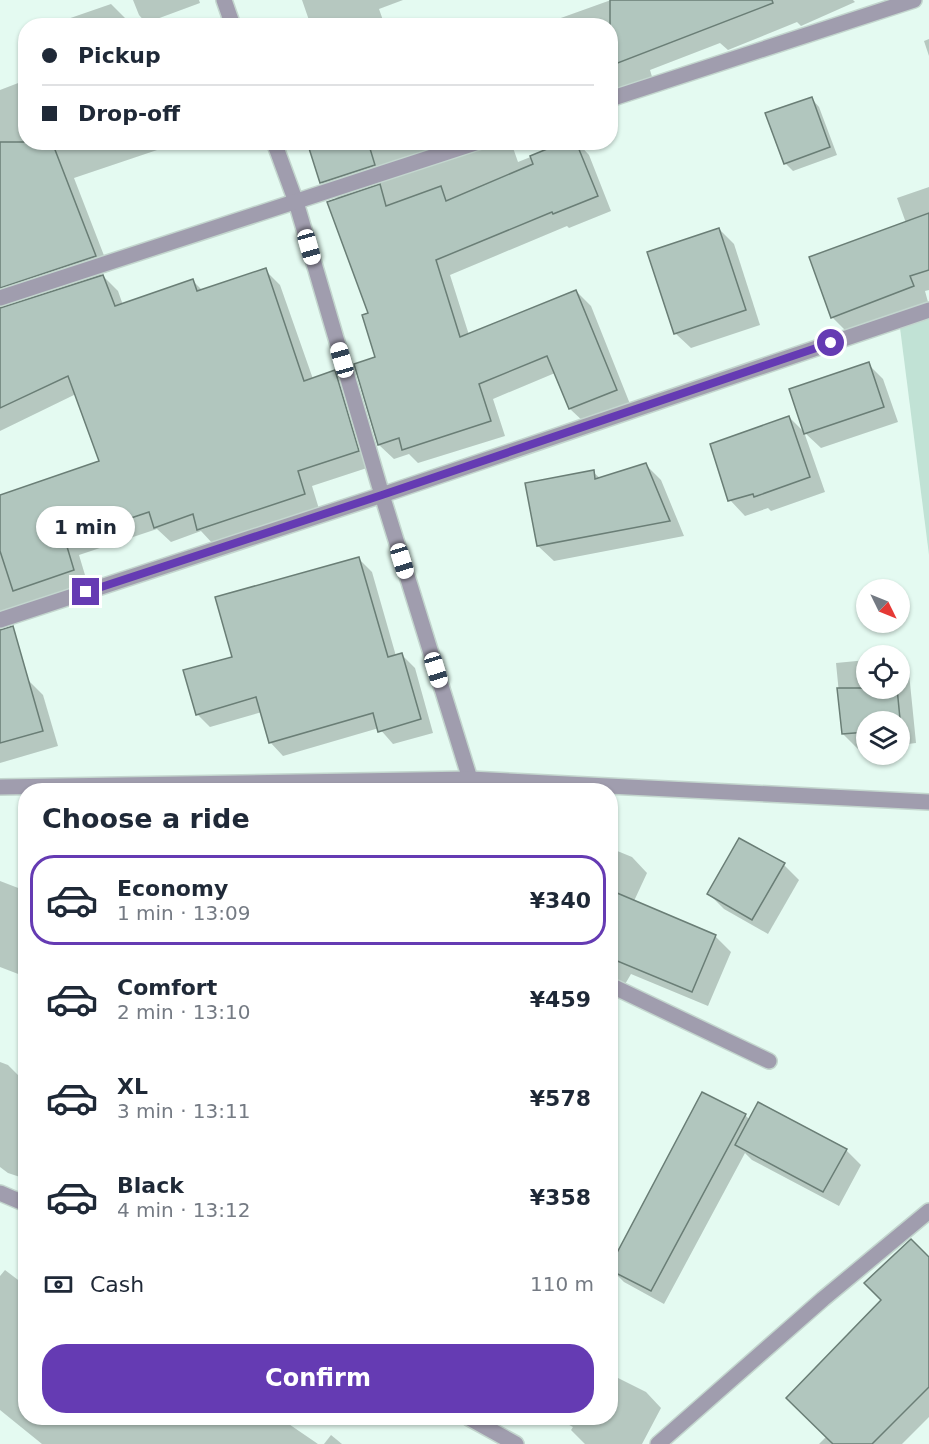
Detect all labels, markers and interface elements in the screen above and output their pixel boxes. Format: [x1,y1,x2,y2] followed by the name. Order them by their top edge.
[78,43,161,68] text: Pickup
[78,101,180,126] text: Drop-off
[295,227,323,267] car
[817,329,844,356] route start
[328,340,356,380] car
[36,505,136,547] callout: 1 min
[54,515,117,539] text: 1 min
[388,541,416,581] car
[72,578,99,605] route end
[856,579,910,633] north arrow
[856,579,910,765] map controls
[856,645,910,699] button: locate
[422,650,450,690] car
[856,711,910,765] button: layers
[42,803,250,834] text: Choose a ride
[45,873,99,927] icon: car
[117,876,228,901] text: Economy
[530,888,591,913] text: ¥340
[117,901,251,925] text: 1 min · 13:09
[45,972,99,1026] icon: car
[117,975,217,1000] text: Comfort
[530,987,591,1012] text: ¥459
[117,1000,251,1024] text: 2 min · 13:10
[45,1071,99,1125] icon: car
[117,1074,148,1099] text: XL
[530,1086,591,1111] text: ¥578
[117,1099,251,1123] text: 3 min · 13:11
[45,1170,99,1224] icon: car
[117,1173,184,1198] text: Black
[530,1185,591,1210] text: ¥358
[117,1198,251,1222] text: 4 min · 13:12
[42,1268,75,1301] icon: cash
[90,1272,144,1297] text: Cash
[530,1272,594,1296] text: 110 m
[42,1344,594,1413] button: Confirm

